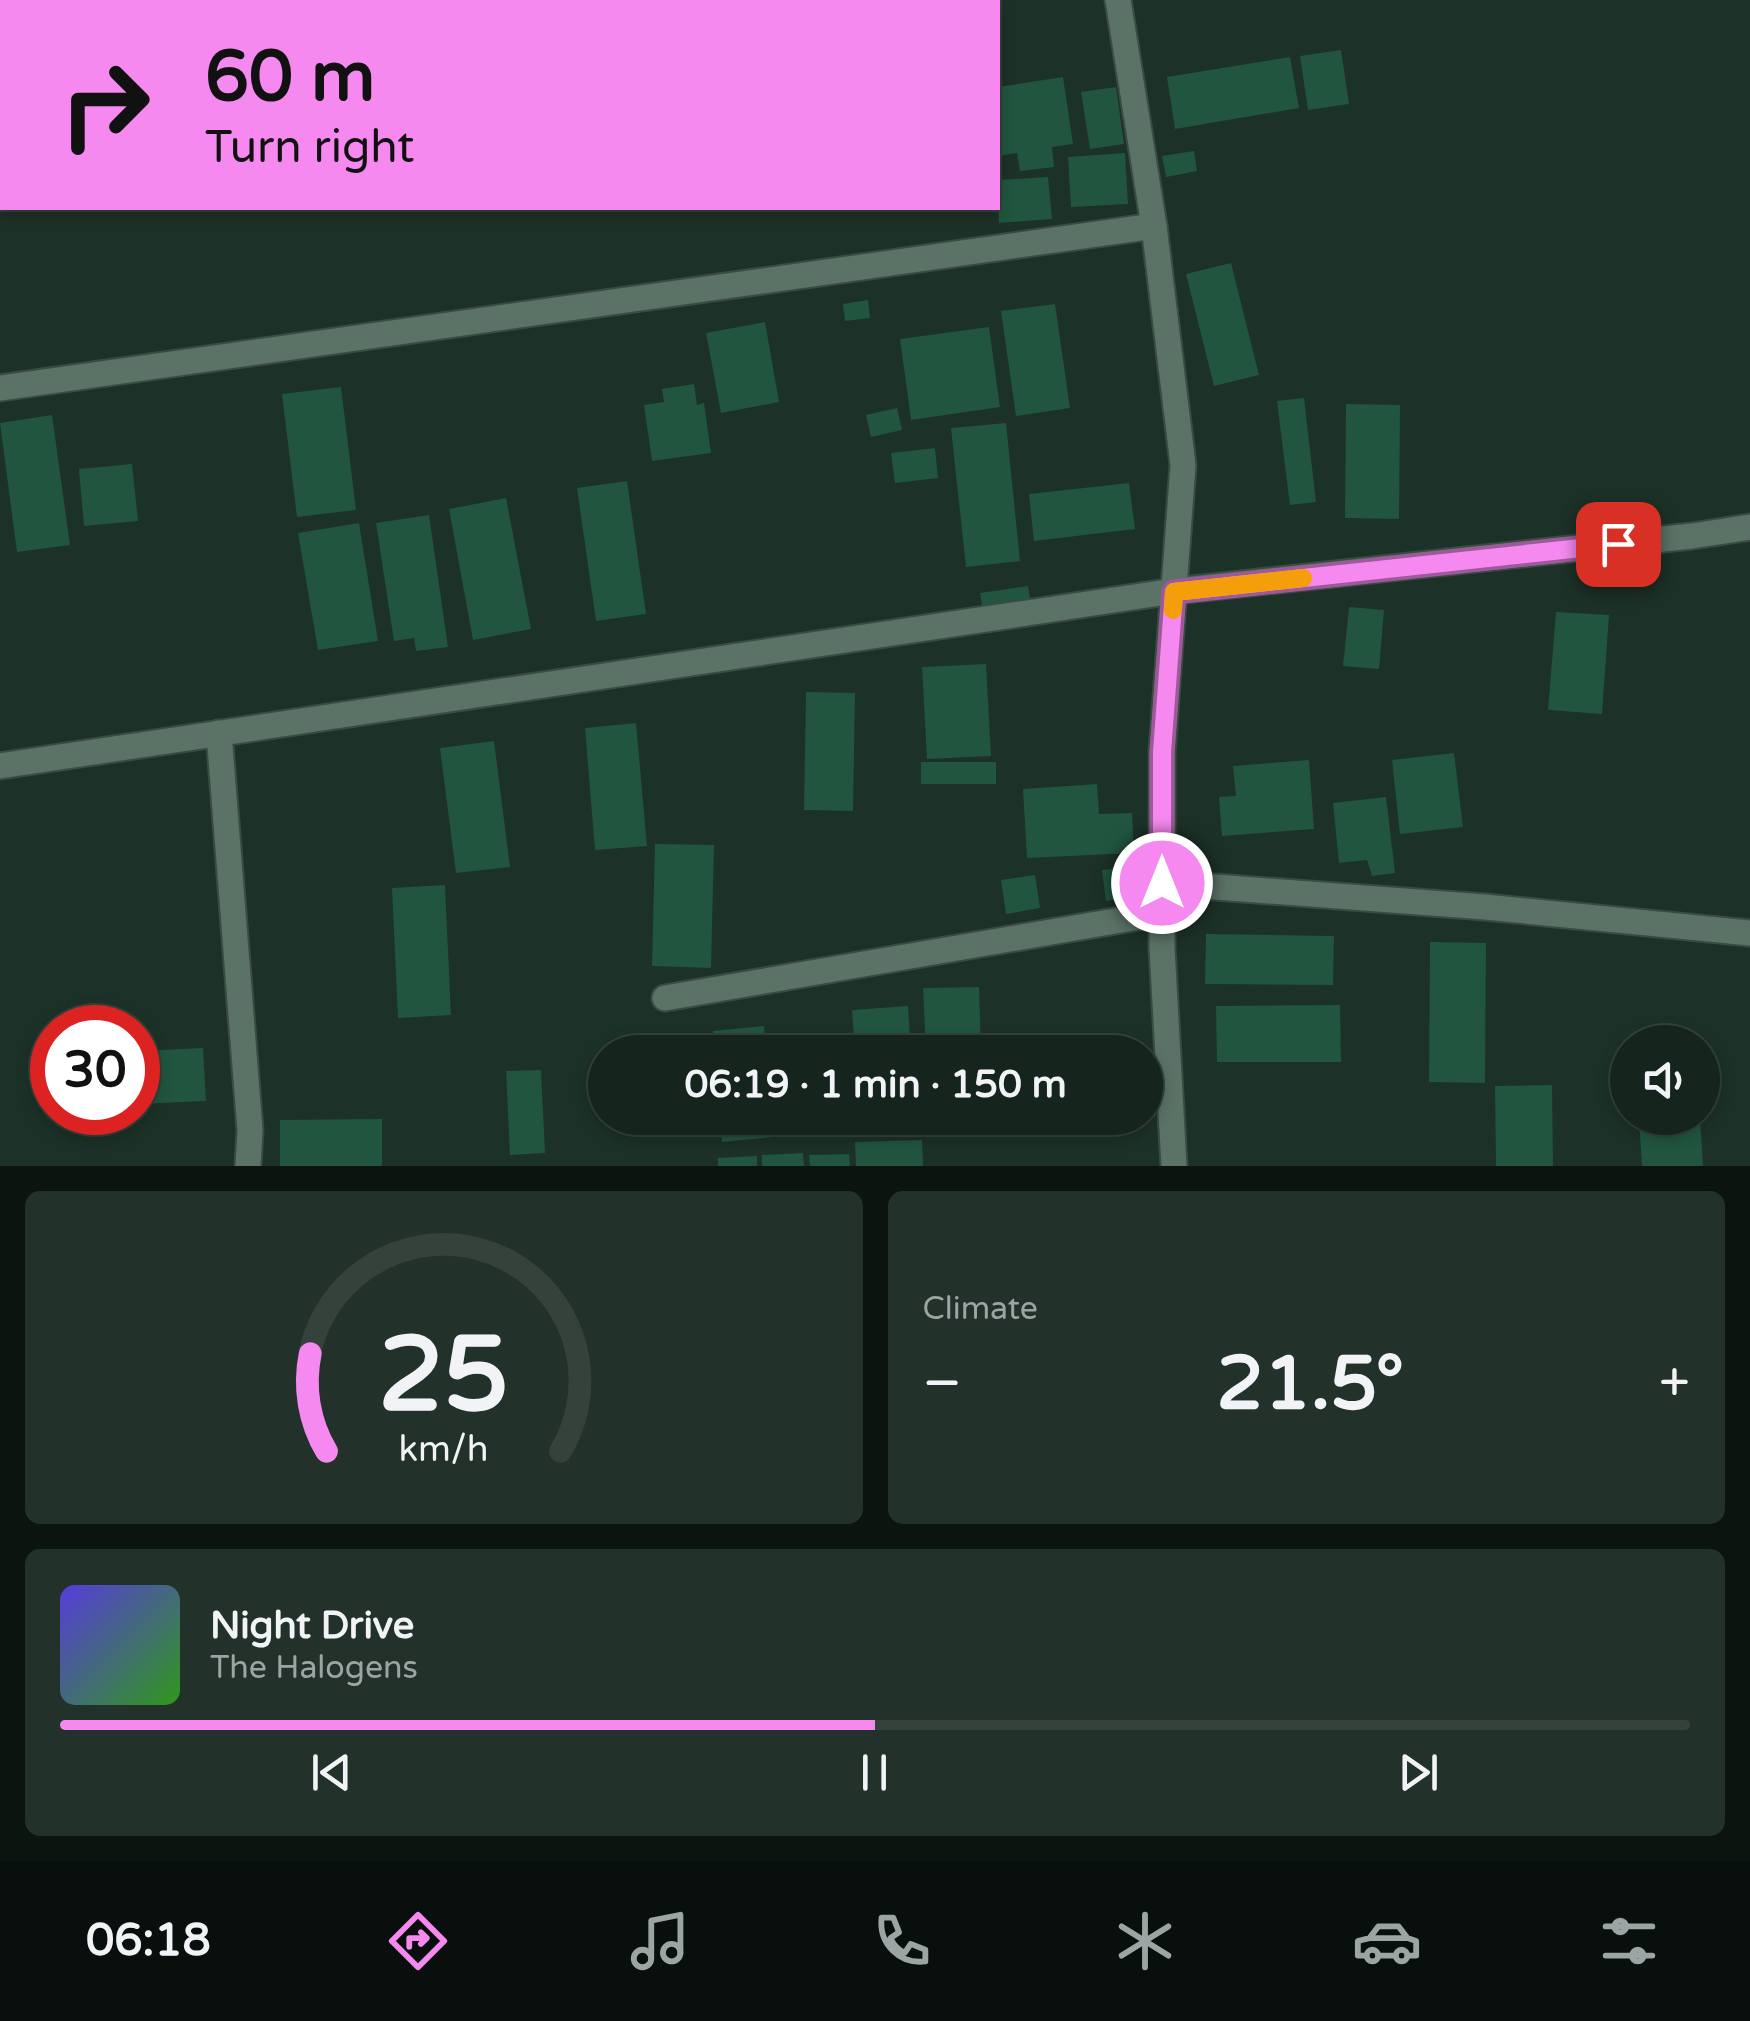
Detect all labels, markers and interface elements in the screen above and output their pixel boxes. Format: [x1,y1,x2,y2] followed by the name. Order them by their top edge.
[205,36,375,120] text: 60 m
[40,40,170,170] icon: right
[205,121,414,175] text: Turn right
[1576,502,1661,587] pin
[1591,517,1646,572] icon: arrive
[1110,831,1214,935] position arrow
[30,1005,160,1135] speed limit sign: 30
[1610,1025,1720,1135] map controls
[1610,1025,1720,1135] button: sound
[684,1062,1067,1108] text: 06:19 · 1 min · 150 m
[923,1290,1038,1328] text: Climate
[378,1314,509,1439] text: 25
[1217,1339,1404,1429] text: 21.5°
[923,1351,962,1417] text: −
[1659,1351,1690,1417] text: +
[399,1428,489,1471] text: km/h
[210,1603,414,1649] text: Night Drive
[210,1649,418,1687] text: The Halogens
[304,1745,359,1800] icon: previous
[847,1745,902,1800] icon: pause
[1391,1745,1446,1800] icon: next
[383,1906,453,1976] icon: directions
[625,1906,695,1976] icon: music
[867,1906,937,1976] icon: phone
[1110,1906,1180,1976] icon: climate
[1352,1906,1422,1976] icon: car
[1594,1906,1664,1976] icon: filters
[86,1914,211,1968] text: 06:18

